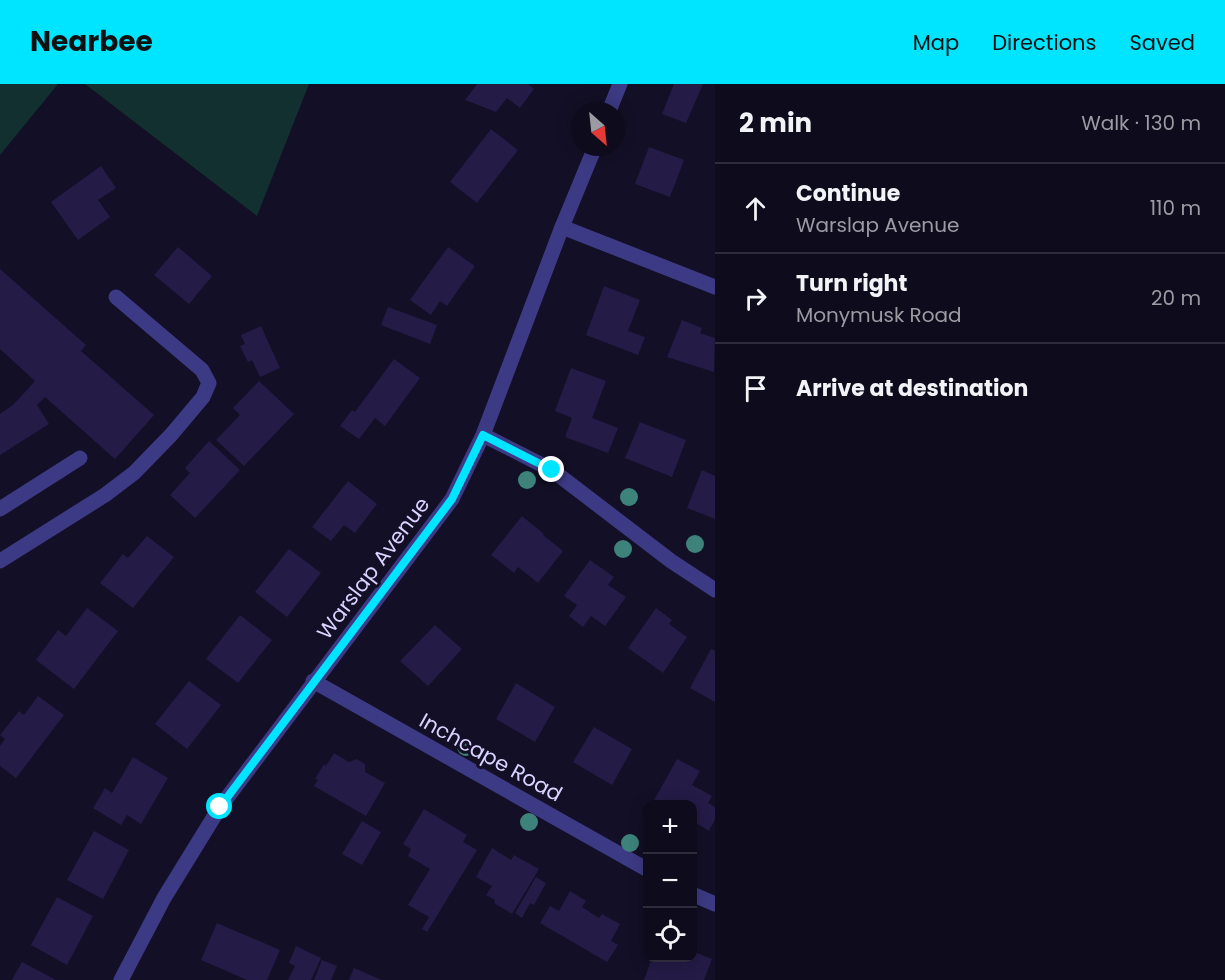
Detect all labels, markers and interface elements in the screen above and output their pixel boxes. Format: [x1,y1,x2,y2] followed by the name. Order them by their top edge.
[30,22,153,61] text: Nearbee
[913,28,959,57] text: Map
[992,28,1096,57] text: Directions
[1129,28,1195,57] text: Saved
[571,102,625,156] north arrow
[739,105,812,141] text: 2 min
[1081,109,1201,137] text: Walk · 130 m
[796,178,900,209] text: Continue
[739,192,772,225] icon: ahead
[1150,194,1201,222] text: 110 m
[796,211,959,239] text: Warslap Avenue
[796,268,907,299] text: Turn right
[739,282,772,315] icon: right
[1151,284,1201,312] text: 20 m
[796,301,962,329] text: Monymusk Road
[739,372,772,405] icon: arrive
[796,373,1028,404] text: Arrive at destination
[538,456,564,482] route end
[310,491,436,645] street label: Warslap Avenue
[414,706,568,808] street label: Inchcape Road
[206,793,232,819] route start
[643,800,697,962] map controls
[643,800,697,854] button: +
[643,854,697,908] button: −
[643,908,697,962] button: locate

